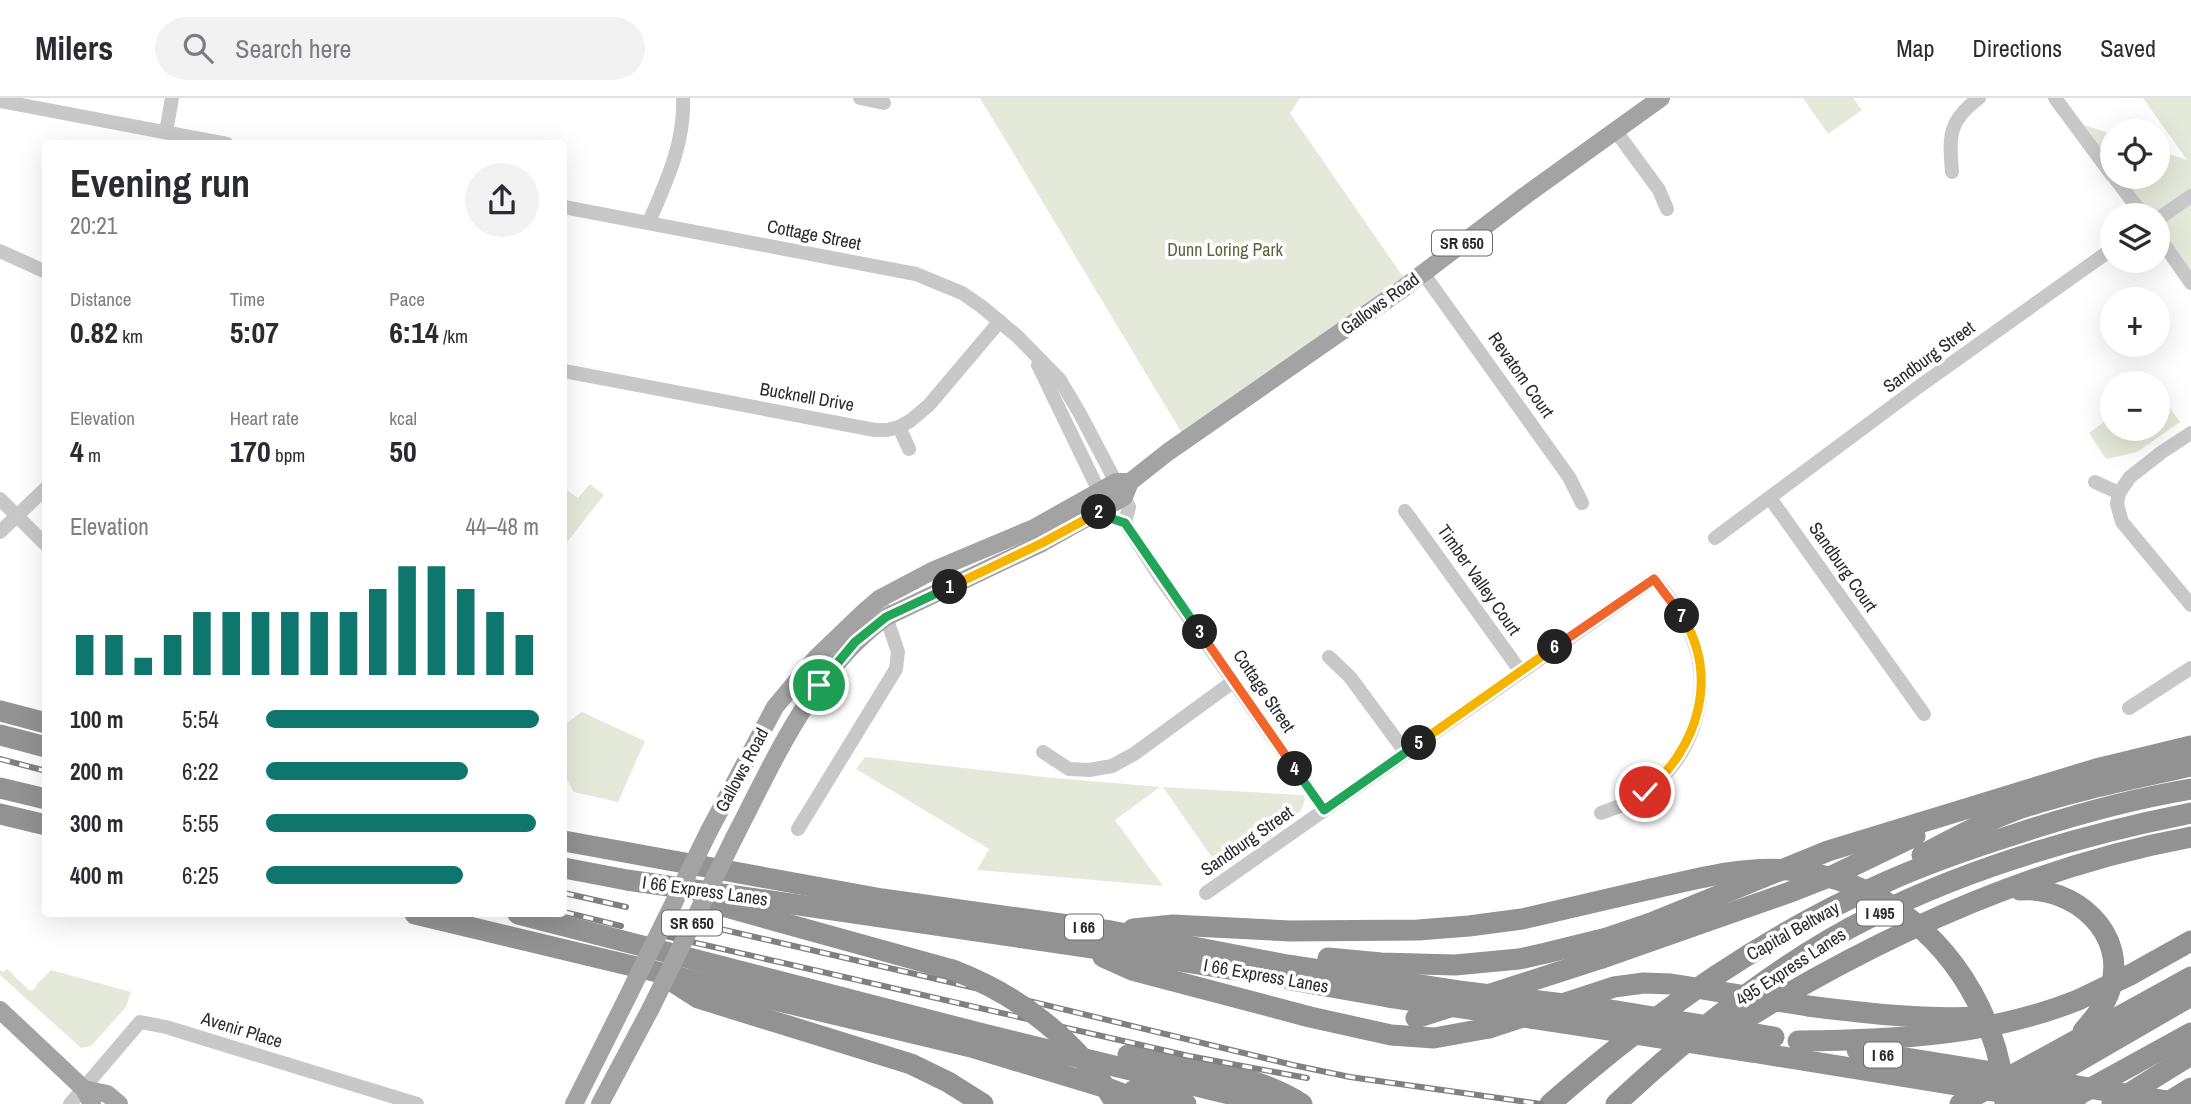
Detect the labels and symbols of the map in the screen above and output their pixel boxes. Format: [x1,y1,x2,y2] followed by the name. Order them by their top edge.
[765,213,863,256] street label: Cottage Street
[1432,230,1492,256] road number: SR 650
[1167,237,1283,262] park label: Dunn Loring Park
[1335,266,1424,341] street label: Gallows Road
[1878,315,1980,398] street label: Sandburg Street
[1483,327,1560,423] street label: Revatom Court
[758,376,856,417] street label: Bucknell Drive
[1082,494,1116,530] pin: 2
[1803,517,1884,617] street label: Sandburg Court
[1432,519,1527,640] street label: Timber Valley Court
[932,570,968,604] pin: 1
[1664,598,1700,634] pin: 7
[1182,614,1218,650] pin: 3
[1538,630,1572,664] pin: 6
[1227,644,1301,737] street label: Cottage Street
[789,655,849,715] pin
[709,723,774,816] street label: Gallows Road
[1402,726,1436,760] pin: 5
[1278,752,1312,786] pin: 4
[1615,762,1675,822] pin
[1196,800,1298,882] street label: Sandburg Street
[641,869,769,912] street label: I 66 Express Lanes
[1742,894,1844,966] street label: Capital Beltway
[1857,900,1903,926] road number: I 495
[662,910,722,936] road number: SR 650
[1065,914,1103,940] road number: I 66
[1731,922,1851,1011] street label: 495 Express Lanes
[1202,952,1330,999] street label: I 66 Express Lanes
[198,1005,286,1054] street label: Avenir Place
[1864,1043,1902,1068] road number: I 66

